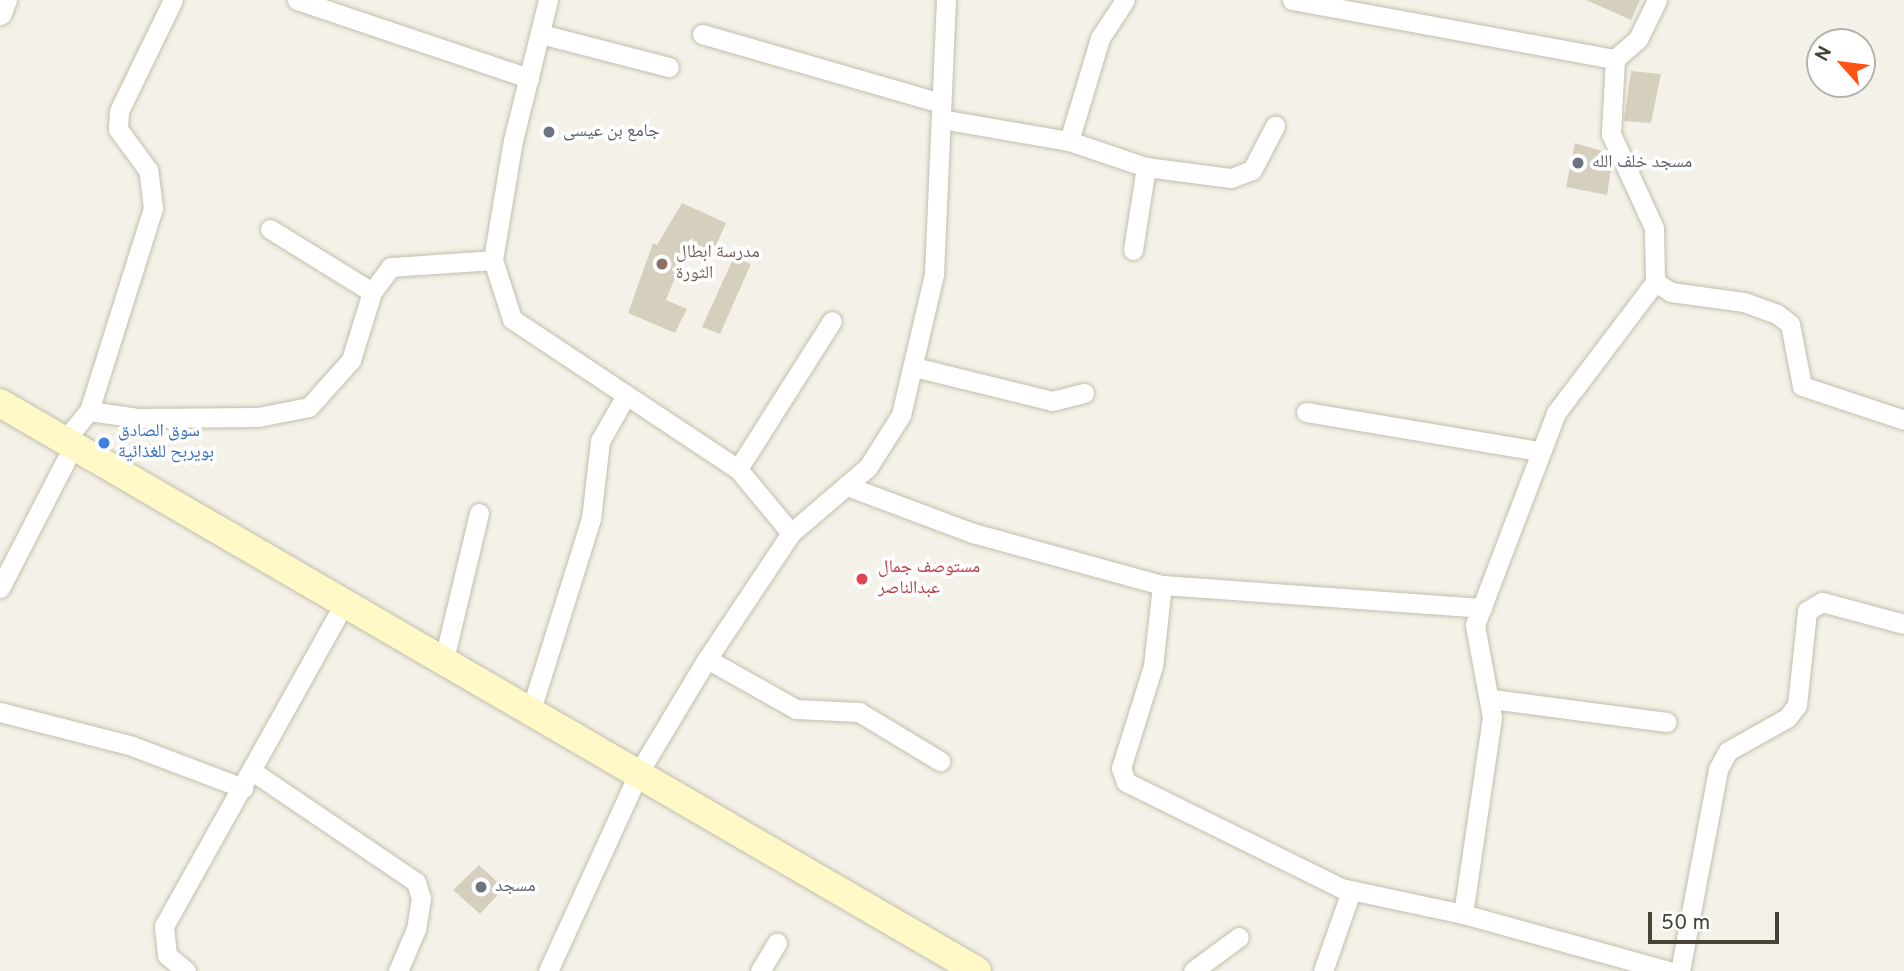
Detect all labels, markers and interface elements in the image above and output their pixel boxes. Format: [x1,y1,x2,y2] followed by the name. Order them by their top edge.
[1806,28,1876,98] north arrow
[1810,42,1838,66] text: N
[563,121,660,143] place label: جامع بن عيسى
[541,124,557,140] marker: جامع بن عيسى
[1592,152,1692,174] place label: مسجد خلف الله
[1570,155,1586,171] marker: مسجد خلف الله
[676,243,760,286] place label: مدرسة ابطال الثورة
[654,256,670,272] marker: مدرسة ابطال الثورة
[118,422,214,464] place label: سوق الصادق بويربح للغذائية
[96,435,112,451] marker: سوق الصادق بويربح للغذائية
[878,558,980,600] place label: مستوصف جمال عبدالناصر
[852,569,872,589] marker: مستوصف جمال عبدالناصر
[495,876,536,898] place label: مسجد
[473,879,489,895] marker: مسجد
[1652,898,1783,942] scale bar
[1661,910,1710,937] text: 50 m

